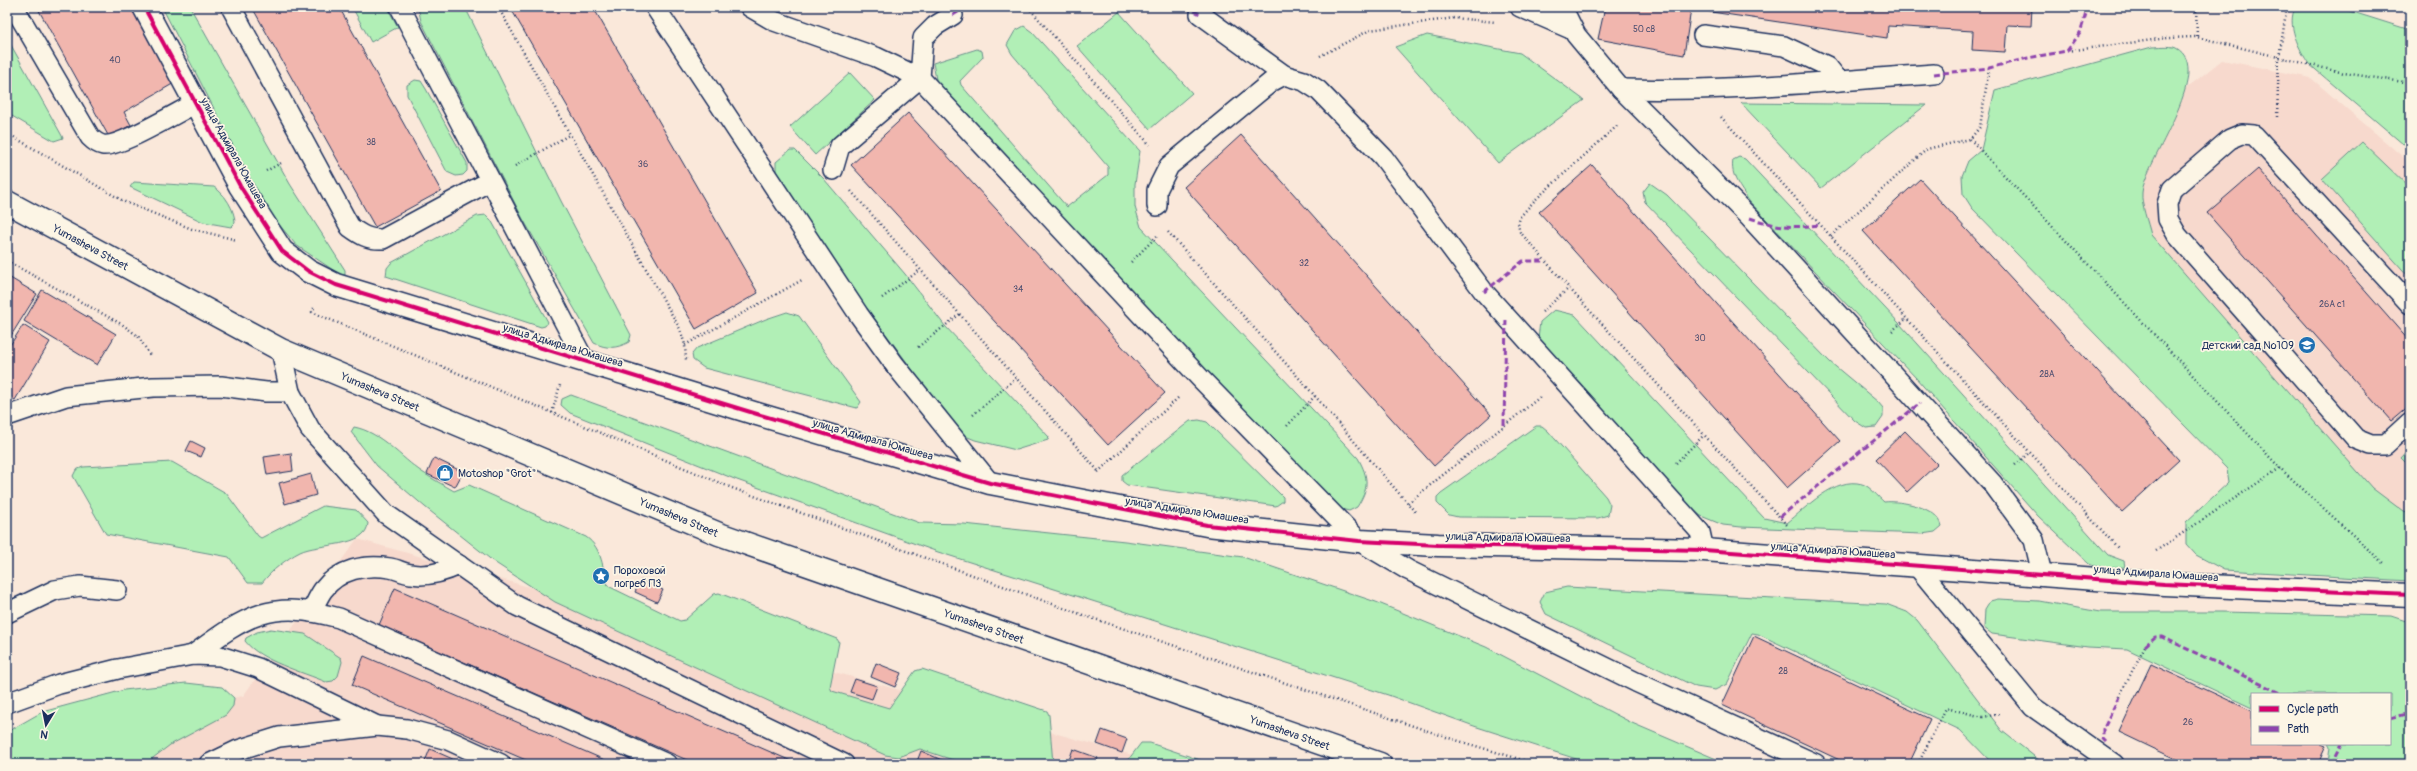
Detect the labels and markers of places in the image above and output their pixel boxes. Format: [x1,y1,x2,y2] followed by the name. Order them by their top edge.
[2297,335,2317,355] school or university icon: Детский сад №109
[2201,339,2294,352] place label: Детский сад №109
[435,463,455,483] shop icon: Motoshop "Grot"
[458,467,536,480] place label: Motoshop "Grot"
[614,564,666,590] place label: Пороховой погреб П3
[591,566,611,586] place icon: Пороховой погреб П3

